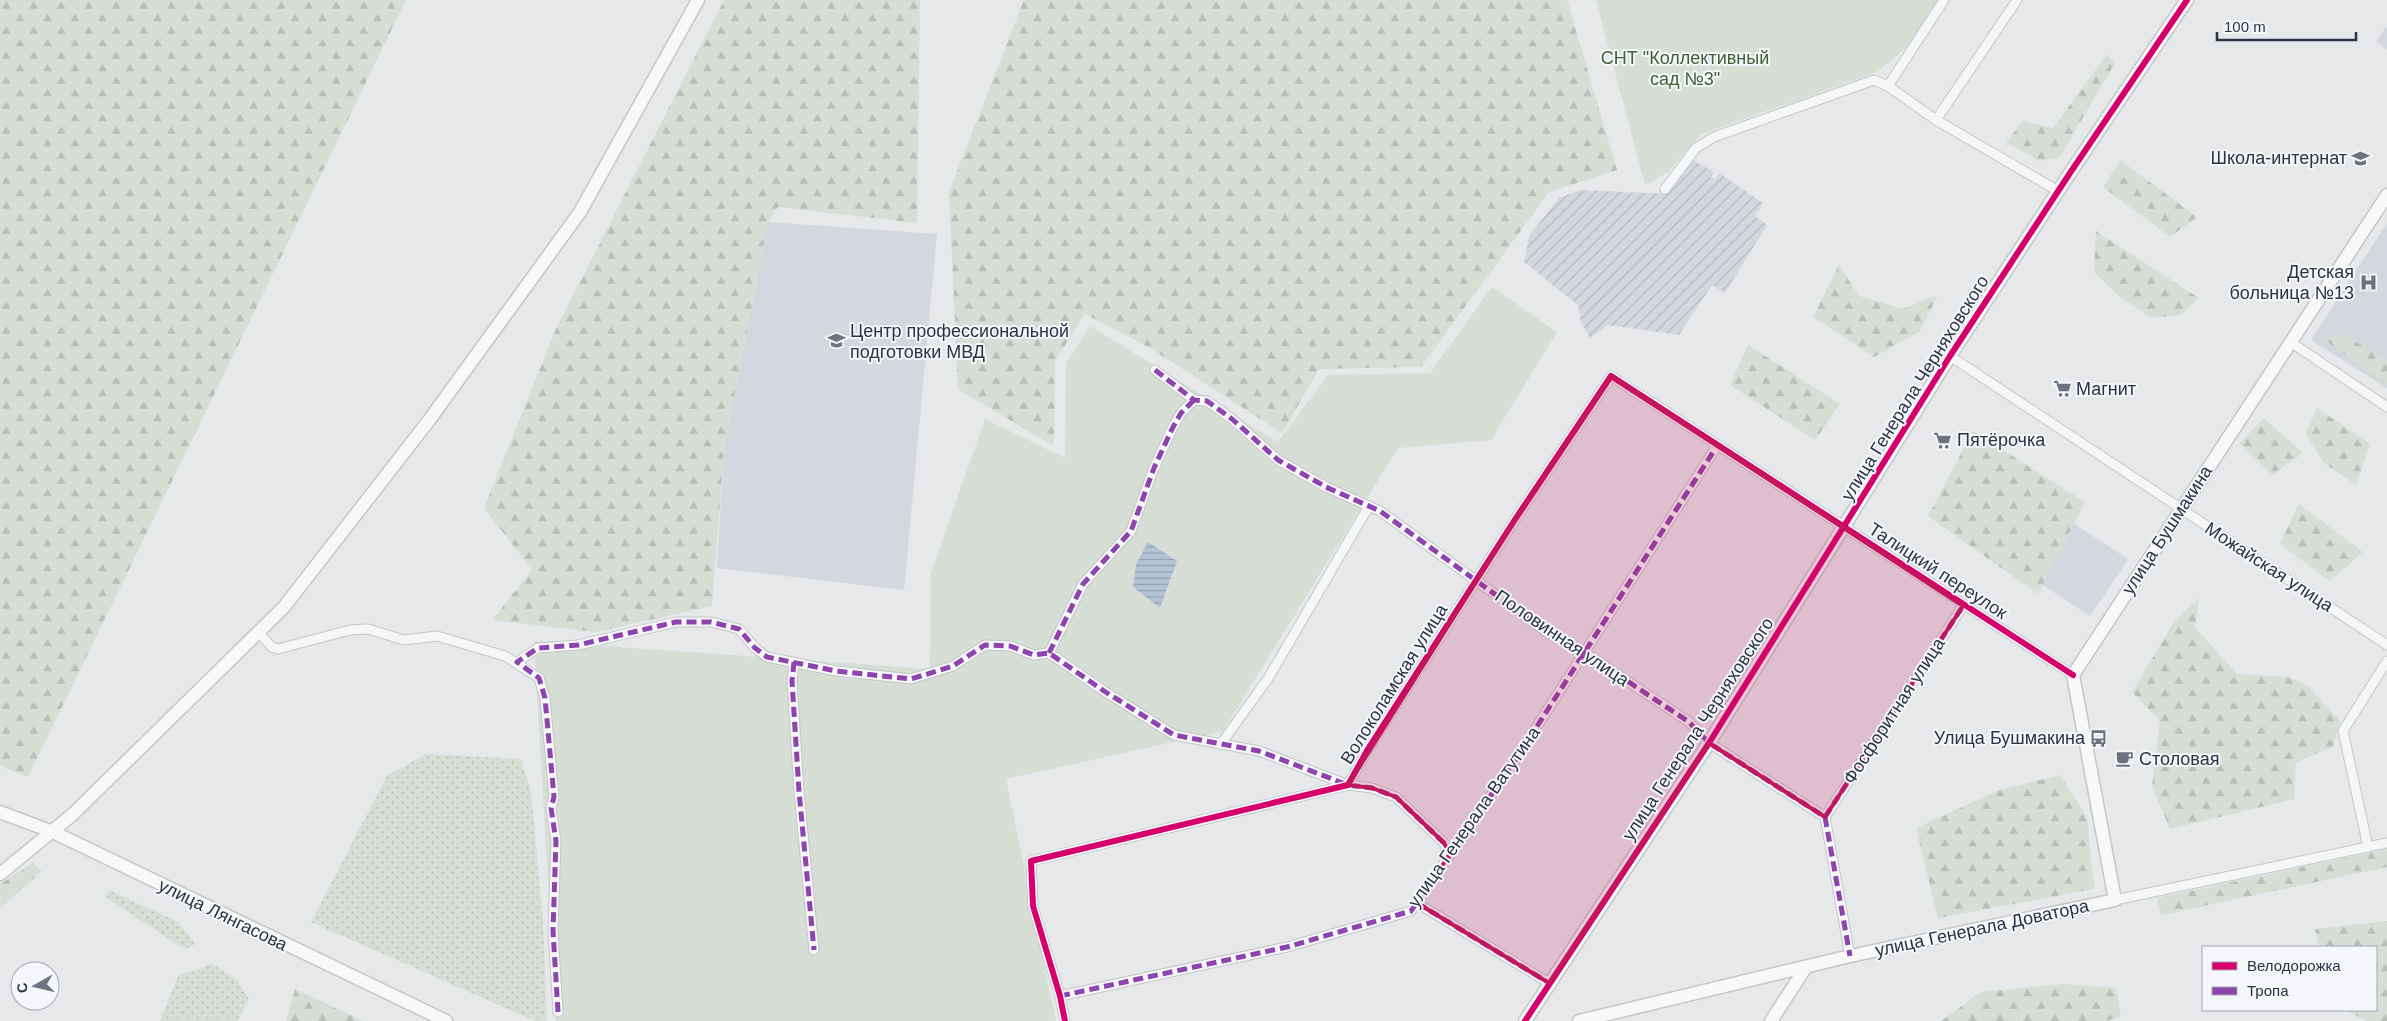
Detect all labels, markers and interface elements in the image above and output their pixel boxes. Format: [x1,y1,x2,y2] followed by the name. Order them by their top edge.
[2217,10,2356,42] scale bar
[2224,18,2266,35] text: 100 m
[1601,48,1769,89] park label: СНТ "Коллективный сад №3"
[2210,148,2347,168] place label: Школа-интернат
[2351,148,2371,168] school or university icon: Школа-интернат
[2230,262,2354,303] place label: Детская больница №13
[1837,272,1993,504] street label: улица Генерала Черняховского
[2358,272,2378,292] hospital icon: Детская больница №13
[850,321,1069,362] place label: Центр профессиональной подготовки МВД
[826,331,846,351] school or university icon: Центр профессиональной подготовки МВД
[2052,379,2072,399] supermarket icon: Магнит
[2076,379,2136,399] place label: Магнит
[1933,430,1953,450] supermarket icon: Пятёрочка
[1957,430,2046,450] place label: Пятёрочка
[2118,461,2217,598] street label: улица Бушмакина
[2201,518,2338,616] street label: Можайская улица
[1865,519,2011,623] street label: Талицкий переулок
[1491,586,1633,691] street label: Половинная улица
[1337,600,1452,768] street label: Волоколамская улица
[1618,614,1778,844] street label: улица Генерала Черняховского
[1839,633,1949,788] street label: Фосфоритная улица
[1404,722,1545,911] street label: улица Генерала Ватутина
[1934,728,2086,748] place label: Улица Бушмакина
[2089,728,2109,748] bus stop icon: Улица Бушмакина
[2115,749,2135,769] cafe icon: Столовая
[2139,749,2220,769] place label: Столовая
[155,875,292,955] street label: улица Лянгасова
[1873,895,2092,960] street label: улица Генерала Доватора
[2202,946,2377,1011] legend
[2247,957,2341,974] text: Велодорожка
[10,961,60,1011] north arrow
[13,982,31,994] text: С
[2247,982,2289,999] text: Тропа

